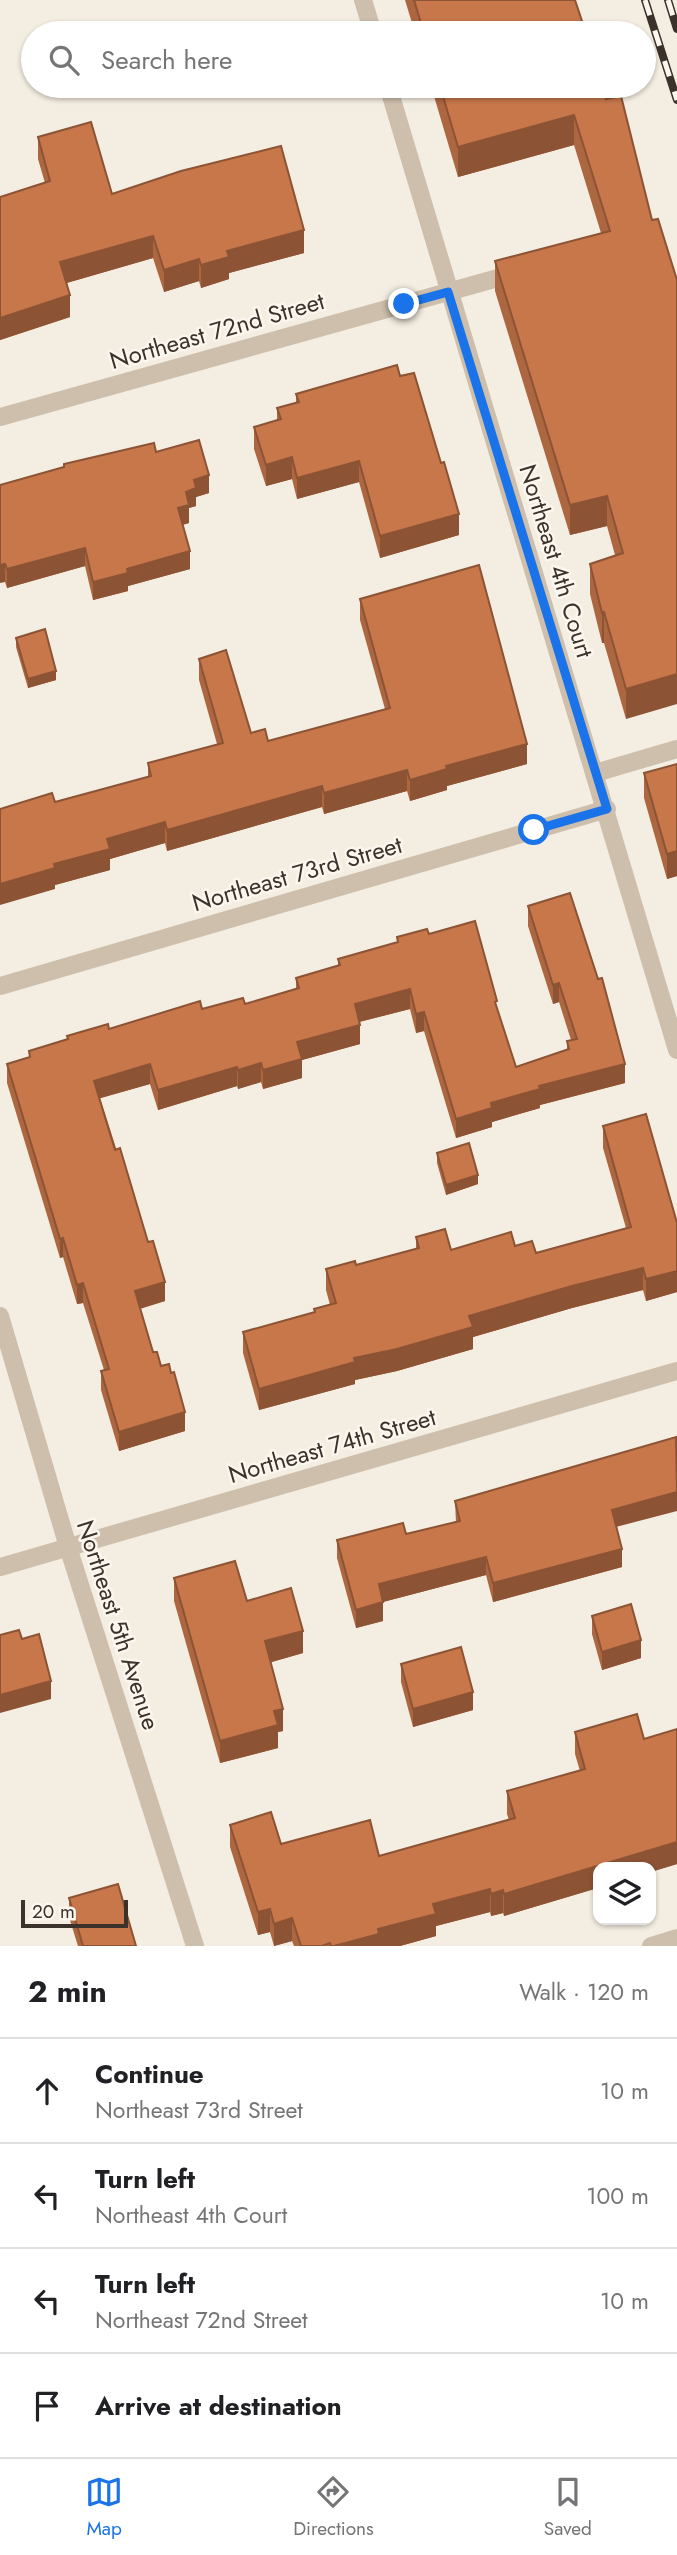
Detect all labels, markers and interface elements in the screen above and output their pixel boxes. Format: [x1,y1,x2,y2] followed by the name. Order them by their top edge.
[21,21,656,98] search box
[45,41,83,79] icon: search
[101,41,233,79] text: Search here
[105,283,329,378] street label: Northeast 72nd Street
[388,288,419,319] route end
[510,460,603,662] street label: Northeast 4th Court
[518,814,549,845] route start
[188,827,406,920] street label: Northeast 73rd Street
[224,1399,440,1492] street label: Northeast 74th Street
[68,1515,169,1734] street label: Northeast 5th Avenue
[593,1862,656,1925] map controls
[593,1862,656,1925] button: layers
[21,1897,128,1929] scale bar
[32,1898,75,1925] text: 20 m
[28,1970,107,2013] text: 2 min
[519,1975,649,2009] text: Walk · 120 m
[95,2055,204,2093] text: Continue
[28,2072,66,2110] icon: ahead
[600,2074,649,2108] text: 10 m
[95,2093,303,2127] text: Northeast 73rd Street
[95,2160,195,2198] text: Turn left
[28,2177,66,2215] icon: left
[586,2179,649,2213] text: 100 m
[95,2198,287,2232] text: Northeast 4th Court
[95,2265,195,2303] text: Turn left
[28,2282,66,2320] icon: left
[600,2284,649,2318] text: 10 m
[95,2303,308,2337] text: Northeast 72nd Street
[28,2387,66,2425] icon: arrive
[95,2387,342,2425] text: Arrive at destination
[85,2473,123,2542] tab: Map
[293,2473,374,2542] tab: Directions
[544,2473,592,2542] tab: Saved

